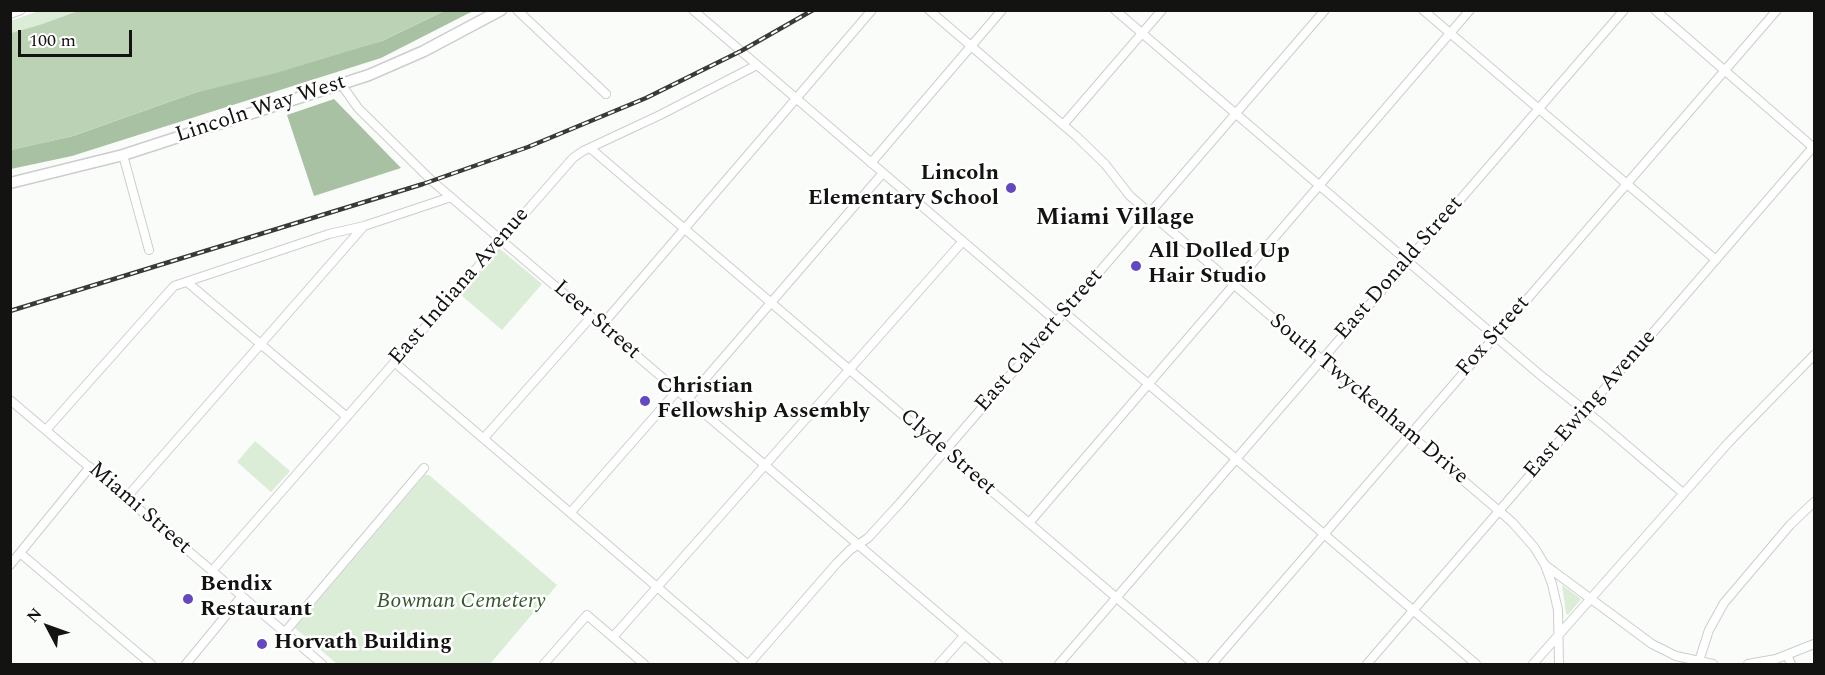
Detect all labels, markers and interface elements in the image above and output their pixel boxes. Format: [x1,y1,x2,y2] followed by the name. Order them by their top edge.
[21,18,135,56] scale bar
[29,27,76,54] text: 100 m
[173,70,349,150] street label: Lincoln Way West
[808,162,999,214] place label: Lincoln Elementary School
[1004,181,1018,195] marker: Lincoln Elementary School
[1330,192,1470,346] street label: East Donald Street
[384,203,536,371] street label: East Indiana Avenue
[1036,205,1194,233] district label: Miami Village
[1148,240,1290,292] place label: All Dolled Up Hair Studio
[1129,259,1143,273] marker: All Dolled Up Hair Studio
[970,264,1110,418] street label: East Calvert Street
[547,276,645,366] street label: Leer Street
[1452,291,1536,383] street label: Fox Street
[1263,309,1473,491] street label: South Twyckenham Drive
[1519,325,1663,485] street label: East Ewing Avenue
[657,375,870,427] place label: Christian Fellowship Assembly
[638,394,652,408] marker: Christian Fellowship Assembly
[893,404,1001,502] street label: Clyde Street
[82,457,196,561] street label: Miami Street
[200,573,312,624] place label: Bendix Restaurant
[376,590,546,616] park label: Bowman Cemetery
[181,592,195,606] marker: Bendix Restaurant
[18,597,78,657] north arrow
[21,602,48,628] text: N
[274,631,452,657] place label: Horvath Building
[255,637,269,651] marker: Horvath Building

